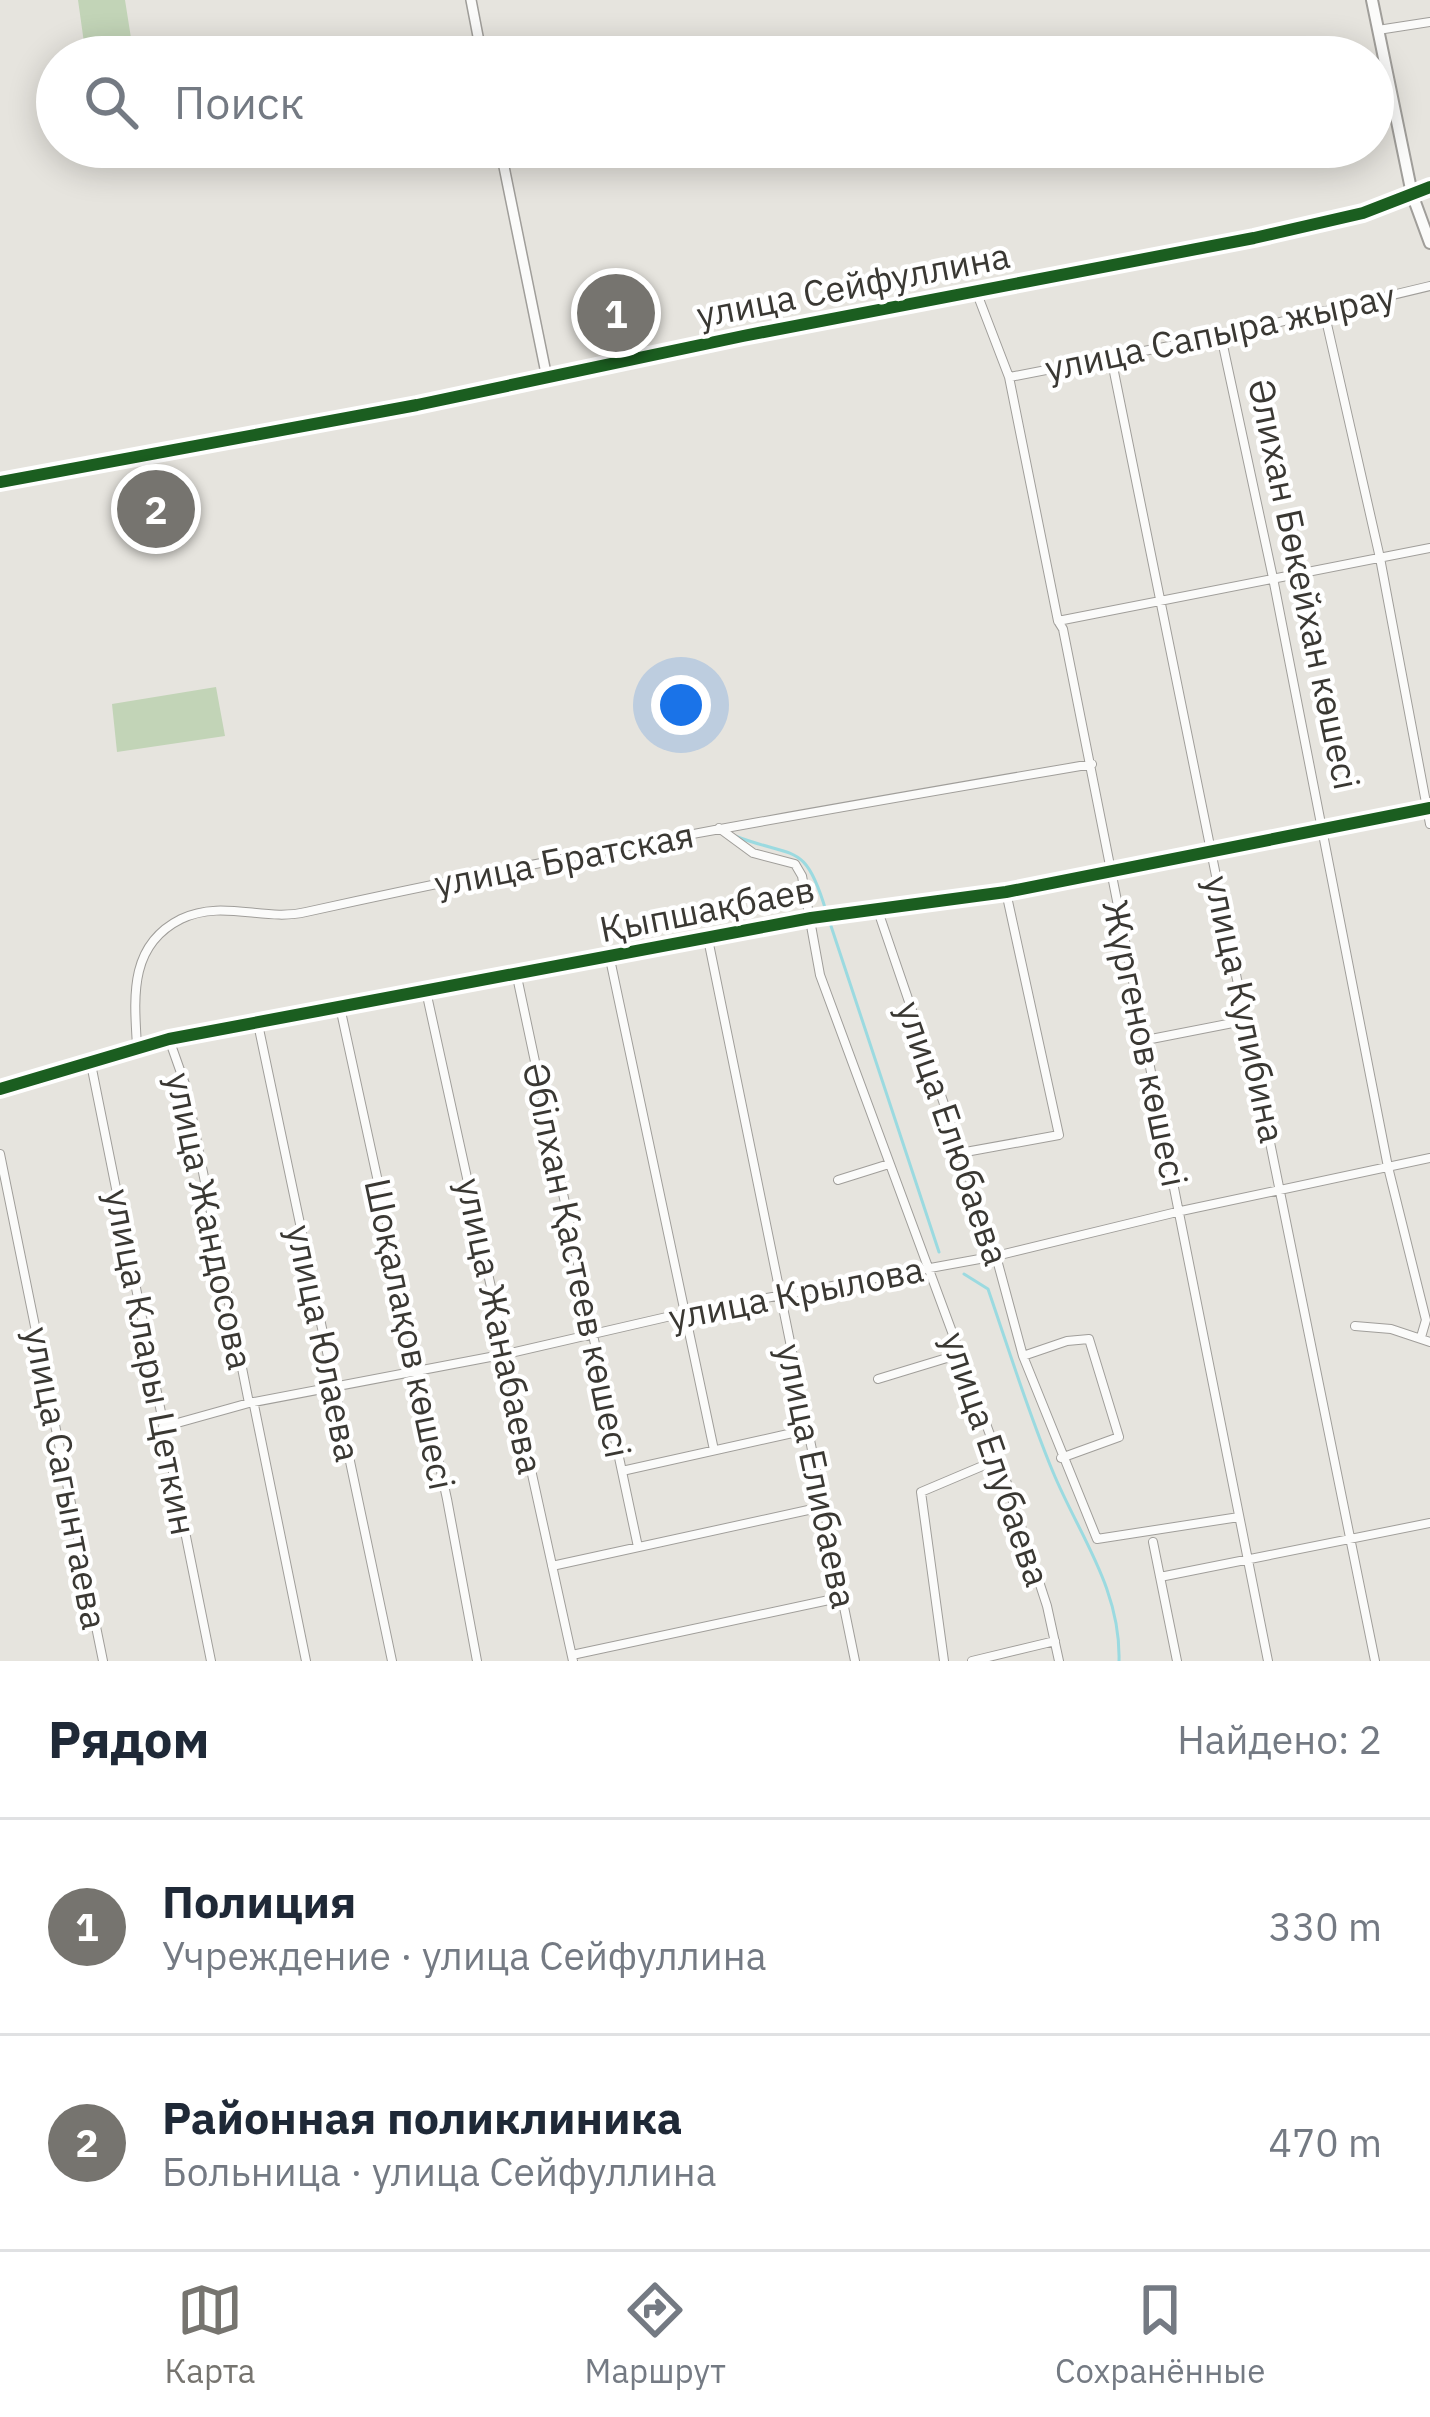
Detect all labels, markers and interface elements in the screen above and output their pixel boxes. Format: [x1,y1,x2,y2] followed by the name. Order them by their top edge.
[36,36,1394,168] search box
[78,69,144,135] icon: search
[174,73,304,131] text: Поиск
[692,231,1013,338] street label: улица Сейфуллина
[577,268,655,358] pin: 1
[1041,271,1399,392] street label: улица Сапыра жырау
[1238,374,1371,794] street label: Әлихан Бөкейхан көшесі
[117,464,195,554] pin: 2
[651,675,711,735] your location
[430,810,698,907] street label: улица Братская
[596,865,818,952] street label: Қыпшақбаев
[1194,871,1297,1147] street label: улица Кулибина
[1092,895,1199,1191] street label: Жүргенов көшесі
[886,995,1021,1271] street label: улица Елюбаева
[513,1058,642,1462] street label: Әбілхан Қастеев көшесі
[156,1068,265,1374] street label: улица Жандосова
[355,1174,466,1494] street label: Шоқалақов көшесі
[446,1174,555,1478] street label: улица Жанабаева
[95,1185,208,1539] street label: улица Клары Цеткин
[276,1220,373,1466] street label: улица Юлаева
[664,1245,927,1340] street label: улица Крылова
[14,1323,119,1633] street label: улица Сагынтаева
[931,1325,1062,1592] street label: улица Елубаева
[767,1339,868,1612] street label: улица Елибаева
[48,1706,210,1772] text: Рядом
[1177,1714,1382,1765] text: Найдено: 2
[162,1872,356,1930] text: Полиция
[75,1901,99,1952] text: 1
[1269,1901,1382,1952] text: 330 m
[162,1930,766,1981] text: Учреждение · улица Сейфуллина
[162,2088,682,2146] text: Районная поликлиника
[75,2117,99,2168] text: 2
[1269,2117,1382,2168] text: 470 m
[162,2146,716,2197] text: Больница · улица Сейфуллина
[165,2277,255,2392] tab: Карта
[585,2277,726,2392] tab: Маршрут
[1055,2277,1265,2392] tab: Сохранённые

